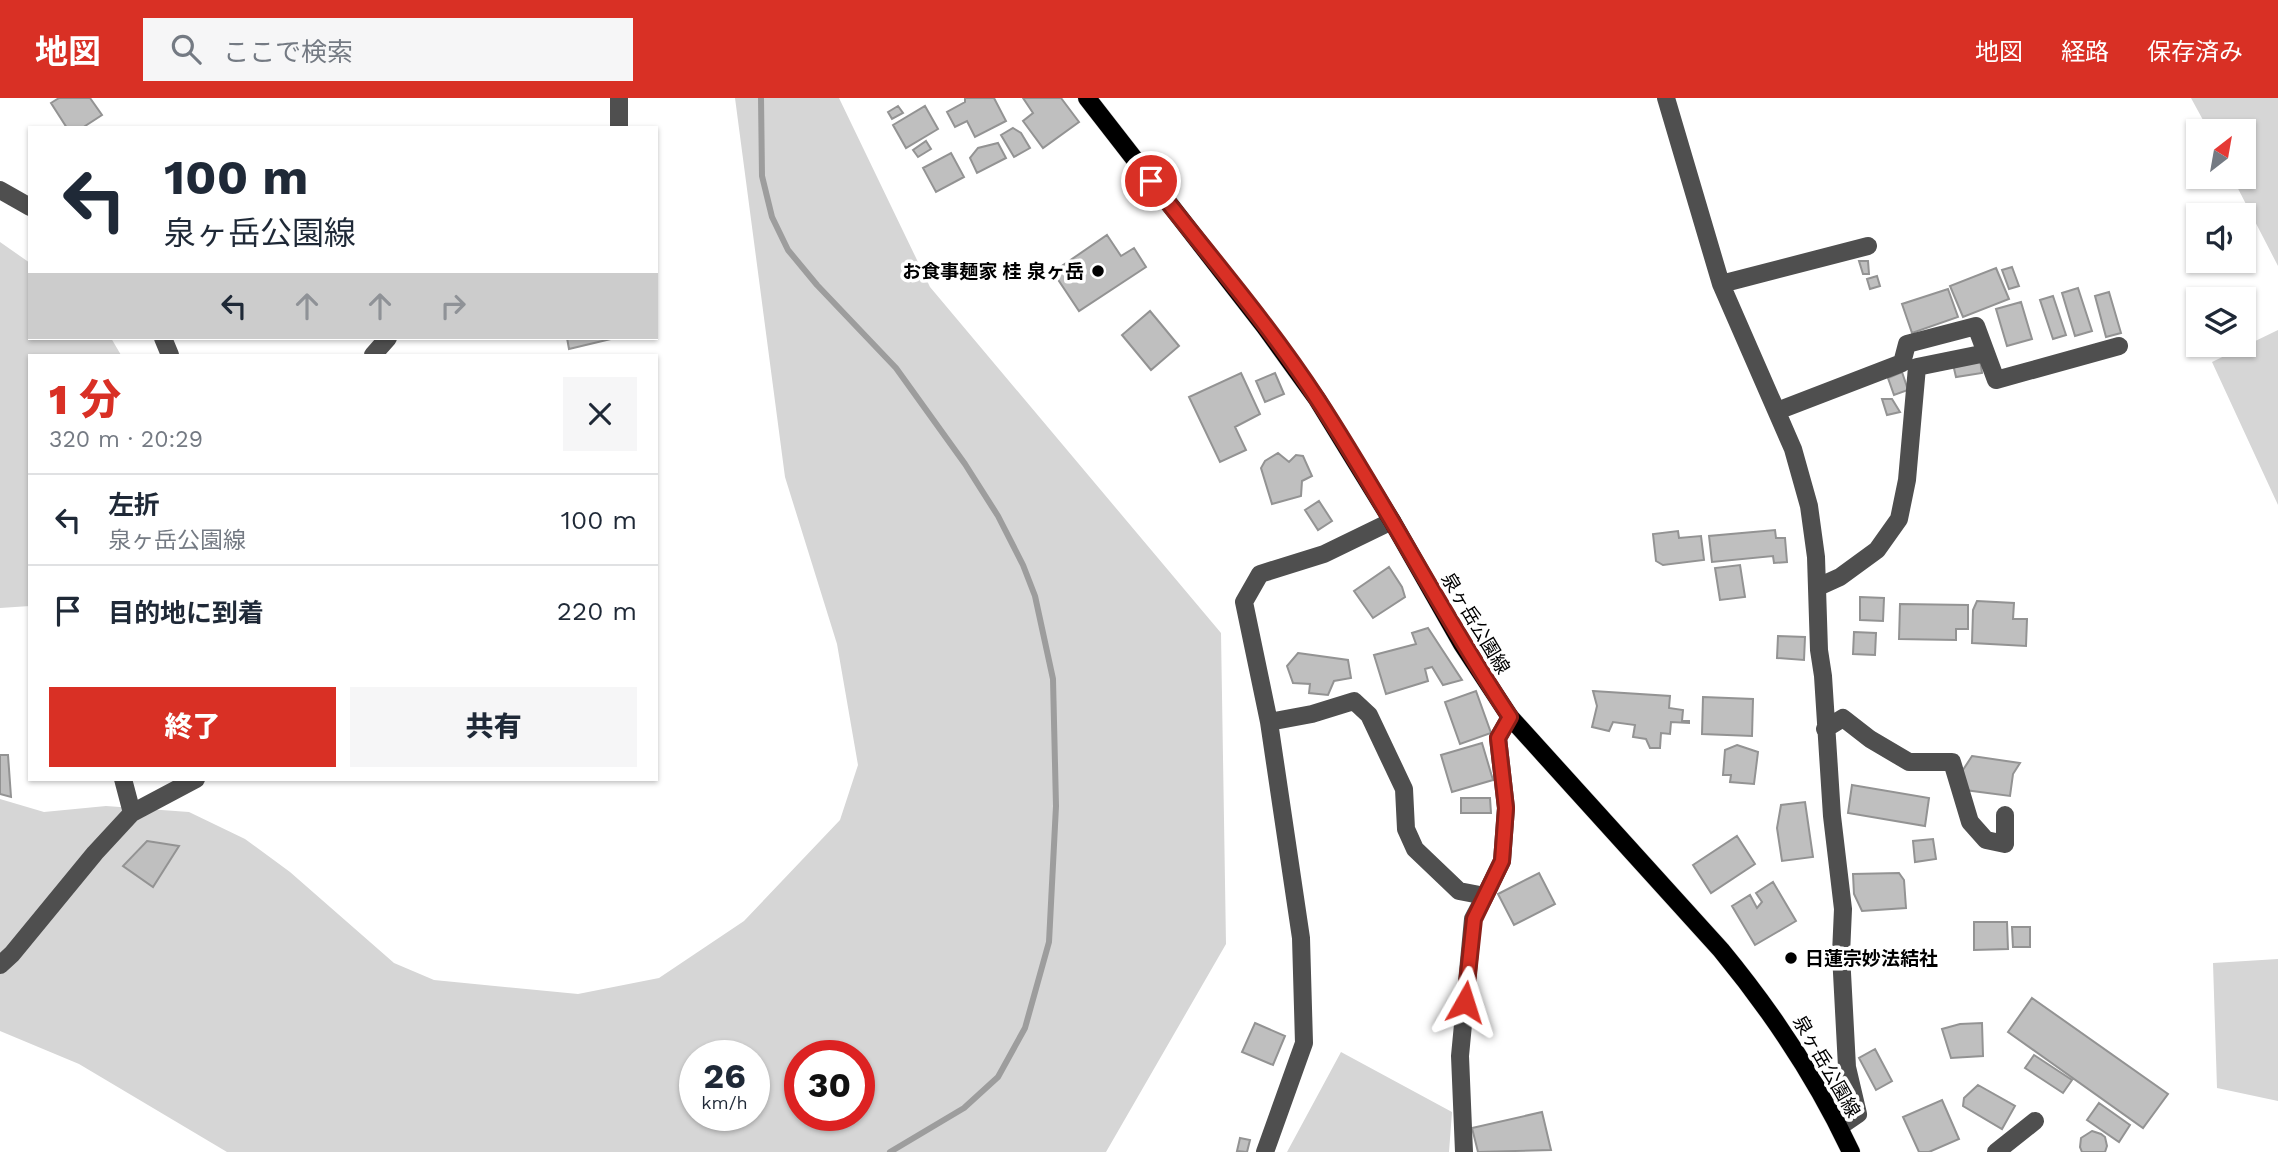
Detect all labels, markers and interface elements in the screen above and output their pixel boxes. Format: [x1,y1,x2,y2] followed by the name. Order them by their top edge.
[143,18,633,81] search box
[167,30,205,68] icon: search
[35,32,101,71] text: 地図
[223,37,353,67] text: ここで検索
[1975,38,2023,66] text: 地図
[2061,38,2109,66] text: 経路
[2147,38,2243,66] text: 保存済み
[2186,119,2256,189] north arrow
[2186,119,2256,357] map controls
[164,148,308,206] text: 100 m
[1121,151,1181,211] pin
[49,154,140,245] icon: left
[1132,162,1170,200] icon: arrive
[2186,203,2256,273] button: sound
[164,214,356,252] text: 泉ヶ岳公園線
[902,260,1084,283] place label: お食事麺家 桂 泉ヶ岳
[1090,263,1106,279] marker: お食事麺家 桂 泉ヶ岳
[215,287,253,325] icon: left
[288,287,326,325] icon: ahead
[361,287,399,325] icon: ahead
[434,287,472,325] icon: right
[2186,287,2256,357] button: layers
[49,375,121,424] text: 1 分
[563,377,637,451] button: close
[49,426,203,453] text: 320 m · 20:29
[108,490,160,520] text: 左折
[49,501,87,539] icon: left
[561,505,637,535] text: 100 m
[108,527,246,554] text: 泉ヶ岳公園線
[1436,568,1515,678] street label: 泉ヶ岳公園線
[49,592,87,630] icon: arrive
[557,596,637,626] text: 220 m
[108,598,264,628] text: 目的地に到着
[49,687,336,767] button: 終了
[350,687,637,767] button: 共有
[1805,947,1938,970] place label: 日蓮宗妙法結社
[1783,950,1799,966] marker: 日蓮宗妙法結社
[1428,965,1502,1039] position arrow
[1788,1011,1865,1121] street label: 泉ヶ岳公園線
[784,1040,875,1131] speed limit sign: 30
[703,1055,746,1097] text: 26
[701,1092,748,1113] text: km/h

